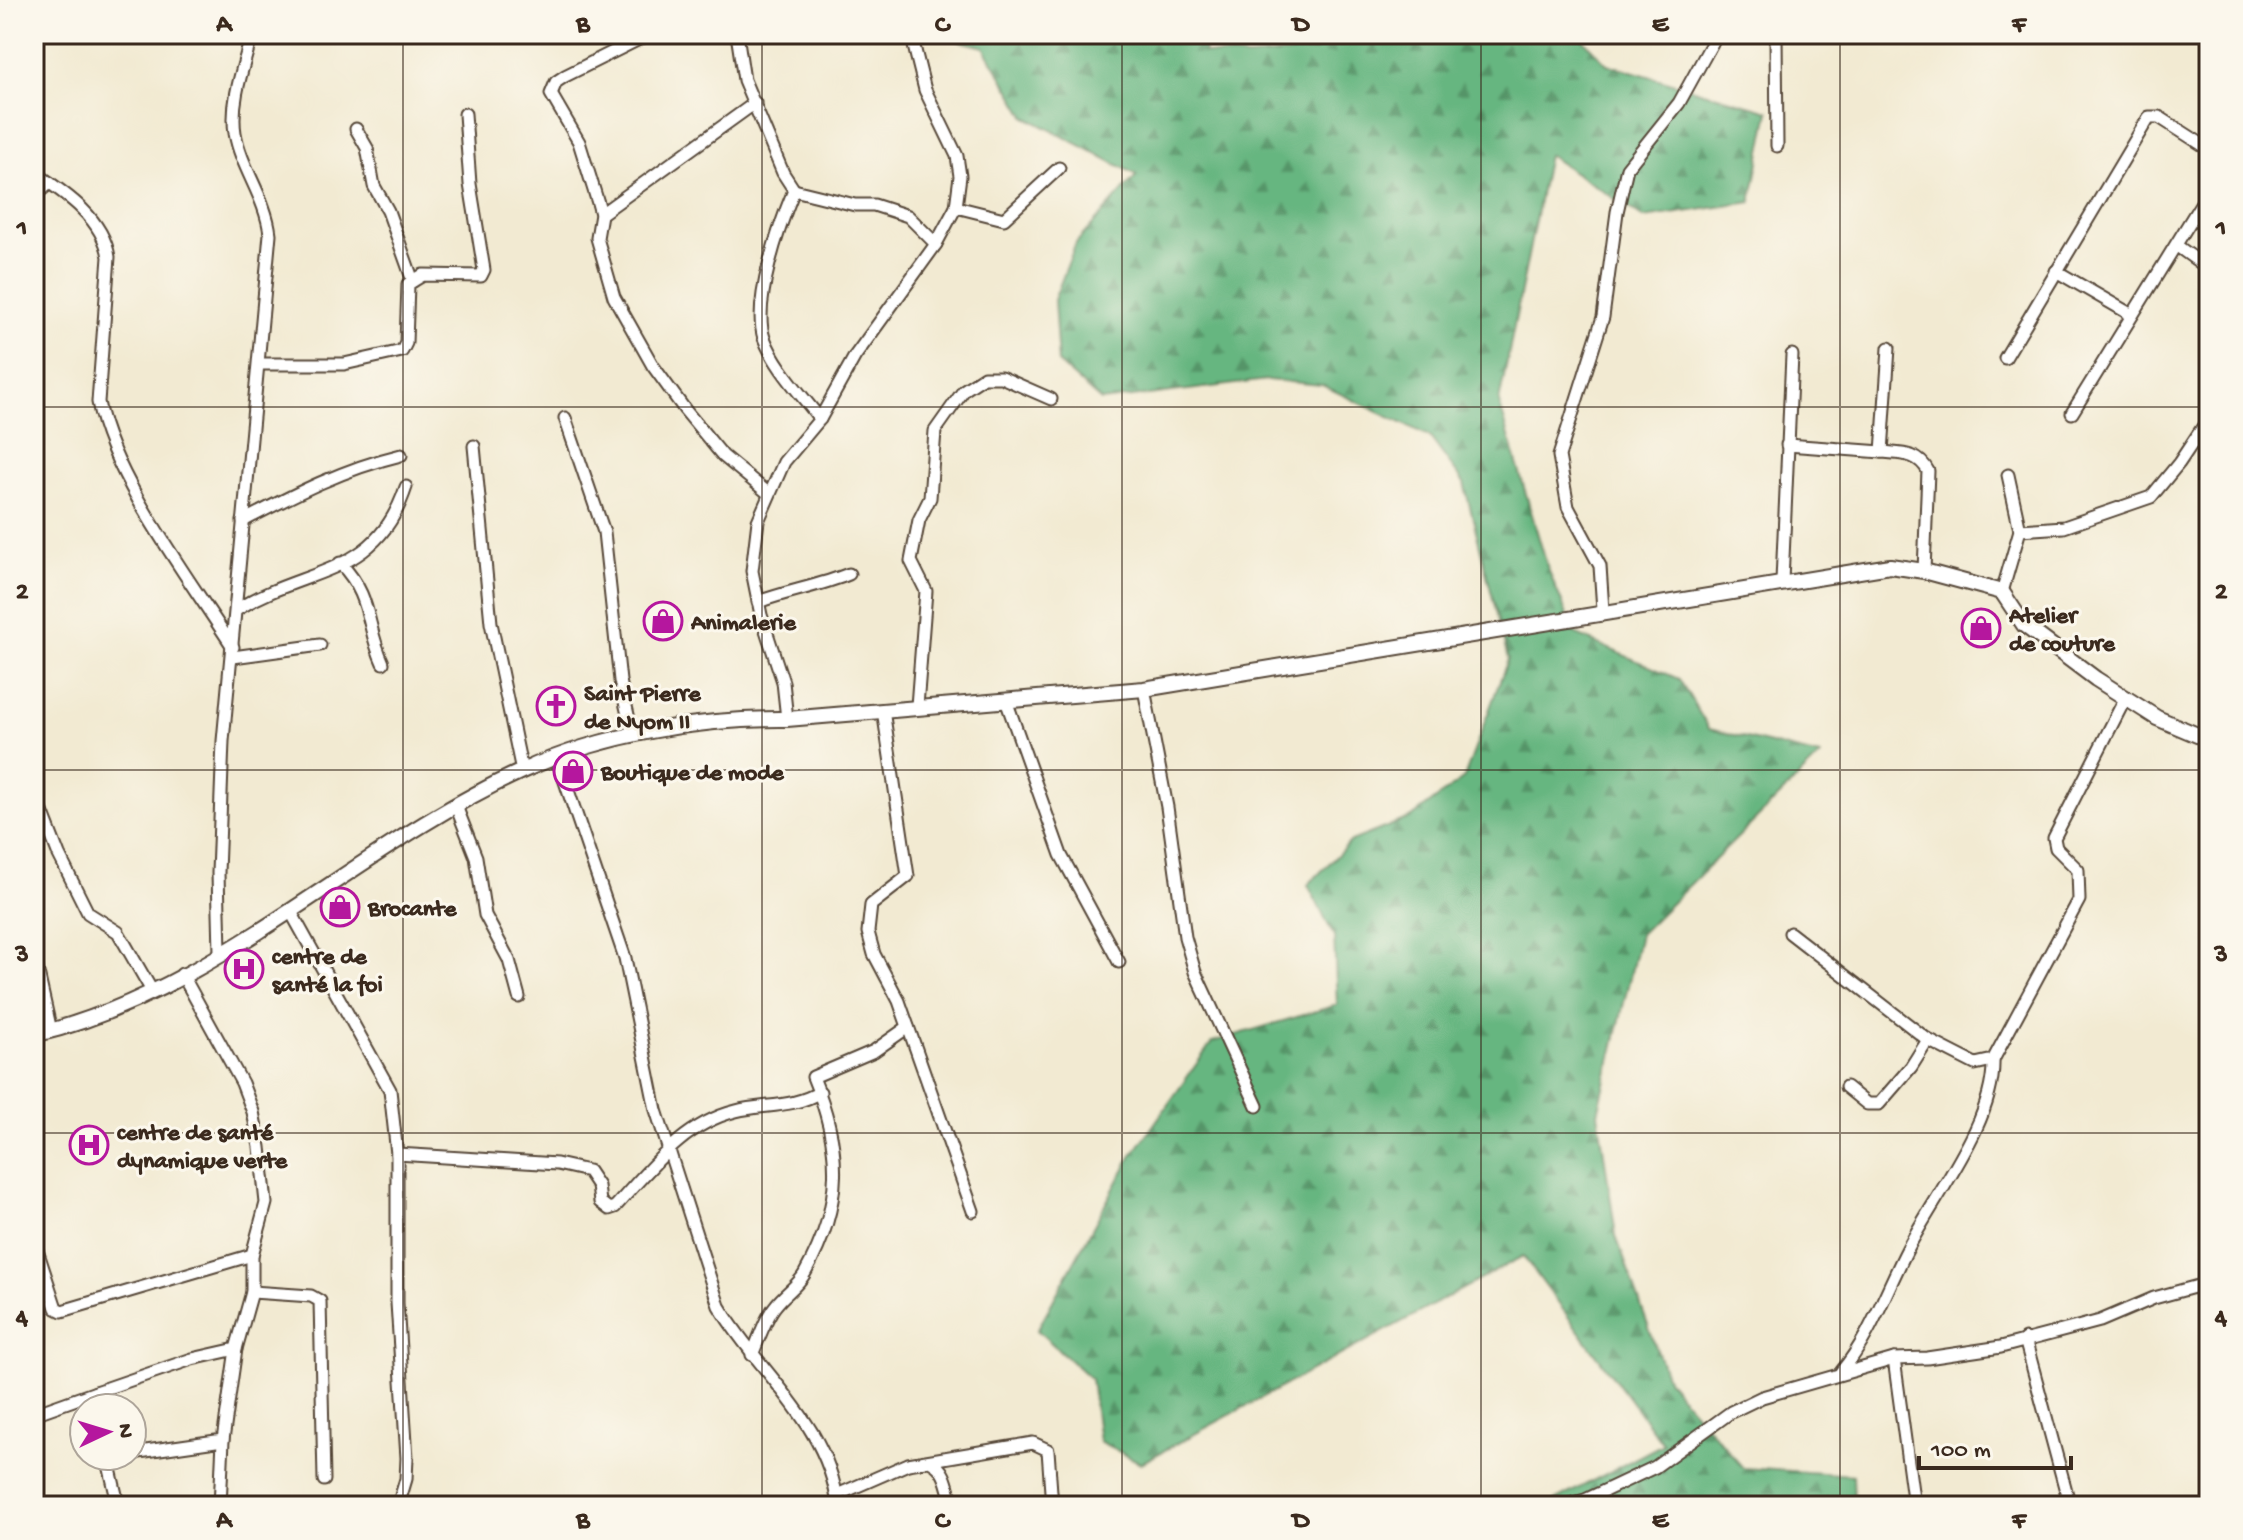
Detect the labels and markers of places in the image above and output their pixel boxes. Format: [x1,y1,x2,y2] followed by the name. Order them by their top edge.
[642,600,684,642] shop icon: Animalerie
[2008,603,2117,660] place label: Atelier de couture
[1960,607,2002,649] shop icon: Atelier de couture
[690,610,797,639] place label: Animalerie
[584,681,702,738] place label: Saint Pierre de Nyom II
[535,685,577,727] church icon: Saint Pierre de Nyom II
[552,750,594,792] shop icon: Boutique de mode
[600,760,785,789] place label: Boutique de mode
[319,886,361,928] shop icon: Brocante
[367,896,458,925] place label: Brocante
[272,944,383,1001] place label: centre de santé la foi
[223,948,265,990] hospital icon: centre de santé la foi
[117,1120,289,1177] place label: centre de santé dynamique verte
[68,1124,110,1166] hospital icon: centre de santé dynamique verte

